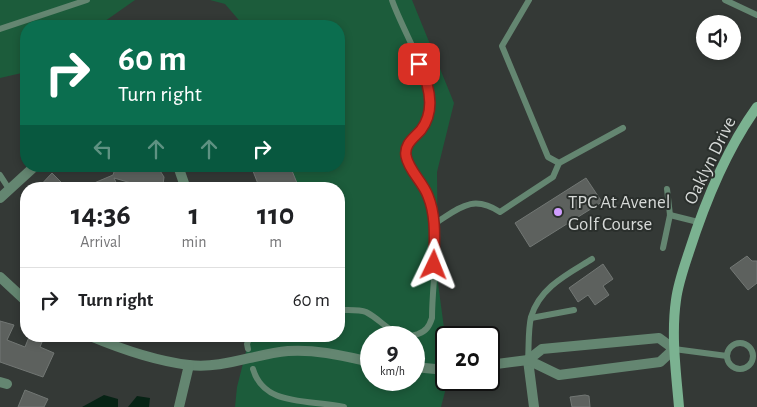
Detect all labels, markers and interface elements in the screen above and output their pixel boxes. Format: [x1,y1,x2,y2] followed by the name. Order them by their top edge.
[696,15,741,60] map controls
[696,15,741,60] button: sound
[35,40,100,105] icon: right
[118,42,187,77] text: 60 m
[398,43,440,85] pin
[405,50,433,78] icon: arrive
[118,83,202,105] text: Turn right
[681,114,740,207] street label: Oaklyn Drive
[89,135,117,163] icon: left
[142,135,170,163] icon: ahead
[195,135,223,163] icon: ahead
[248,135,276,163] icon: right
[568,193,670,234] place label: TPC At Avenel Golf Course
[71,200,131,230] text: 14:36
[189,200,199,230] text: 1
[257,200,294,230] text: 110
[552,206,564,218] marker: TPC At Avenel Golf Course
[80,234,121,250] text: Arrival
[182,234,206,250] text: min
[269,234,282,250] text: m
[407,238,459,290] position arrow
[35,286,63,314] icon: right
[78,291,153,310] text: Turn right
[293,291,330,310] text: 60 m
[435,326,500,391] speed limit sign: 20
[386,340,399,365] text: 9
[380,365,405,377] text: km/h

